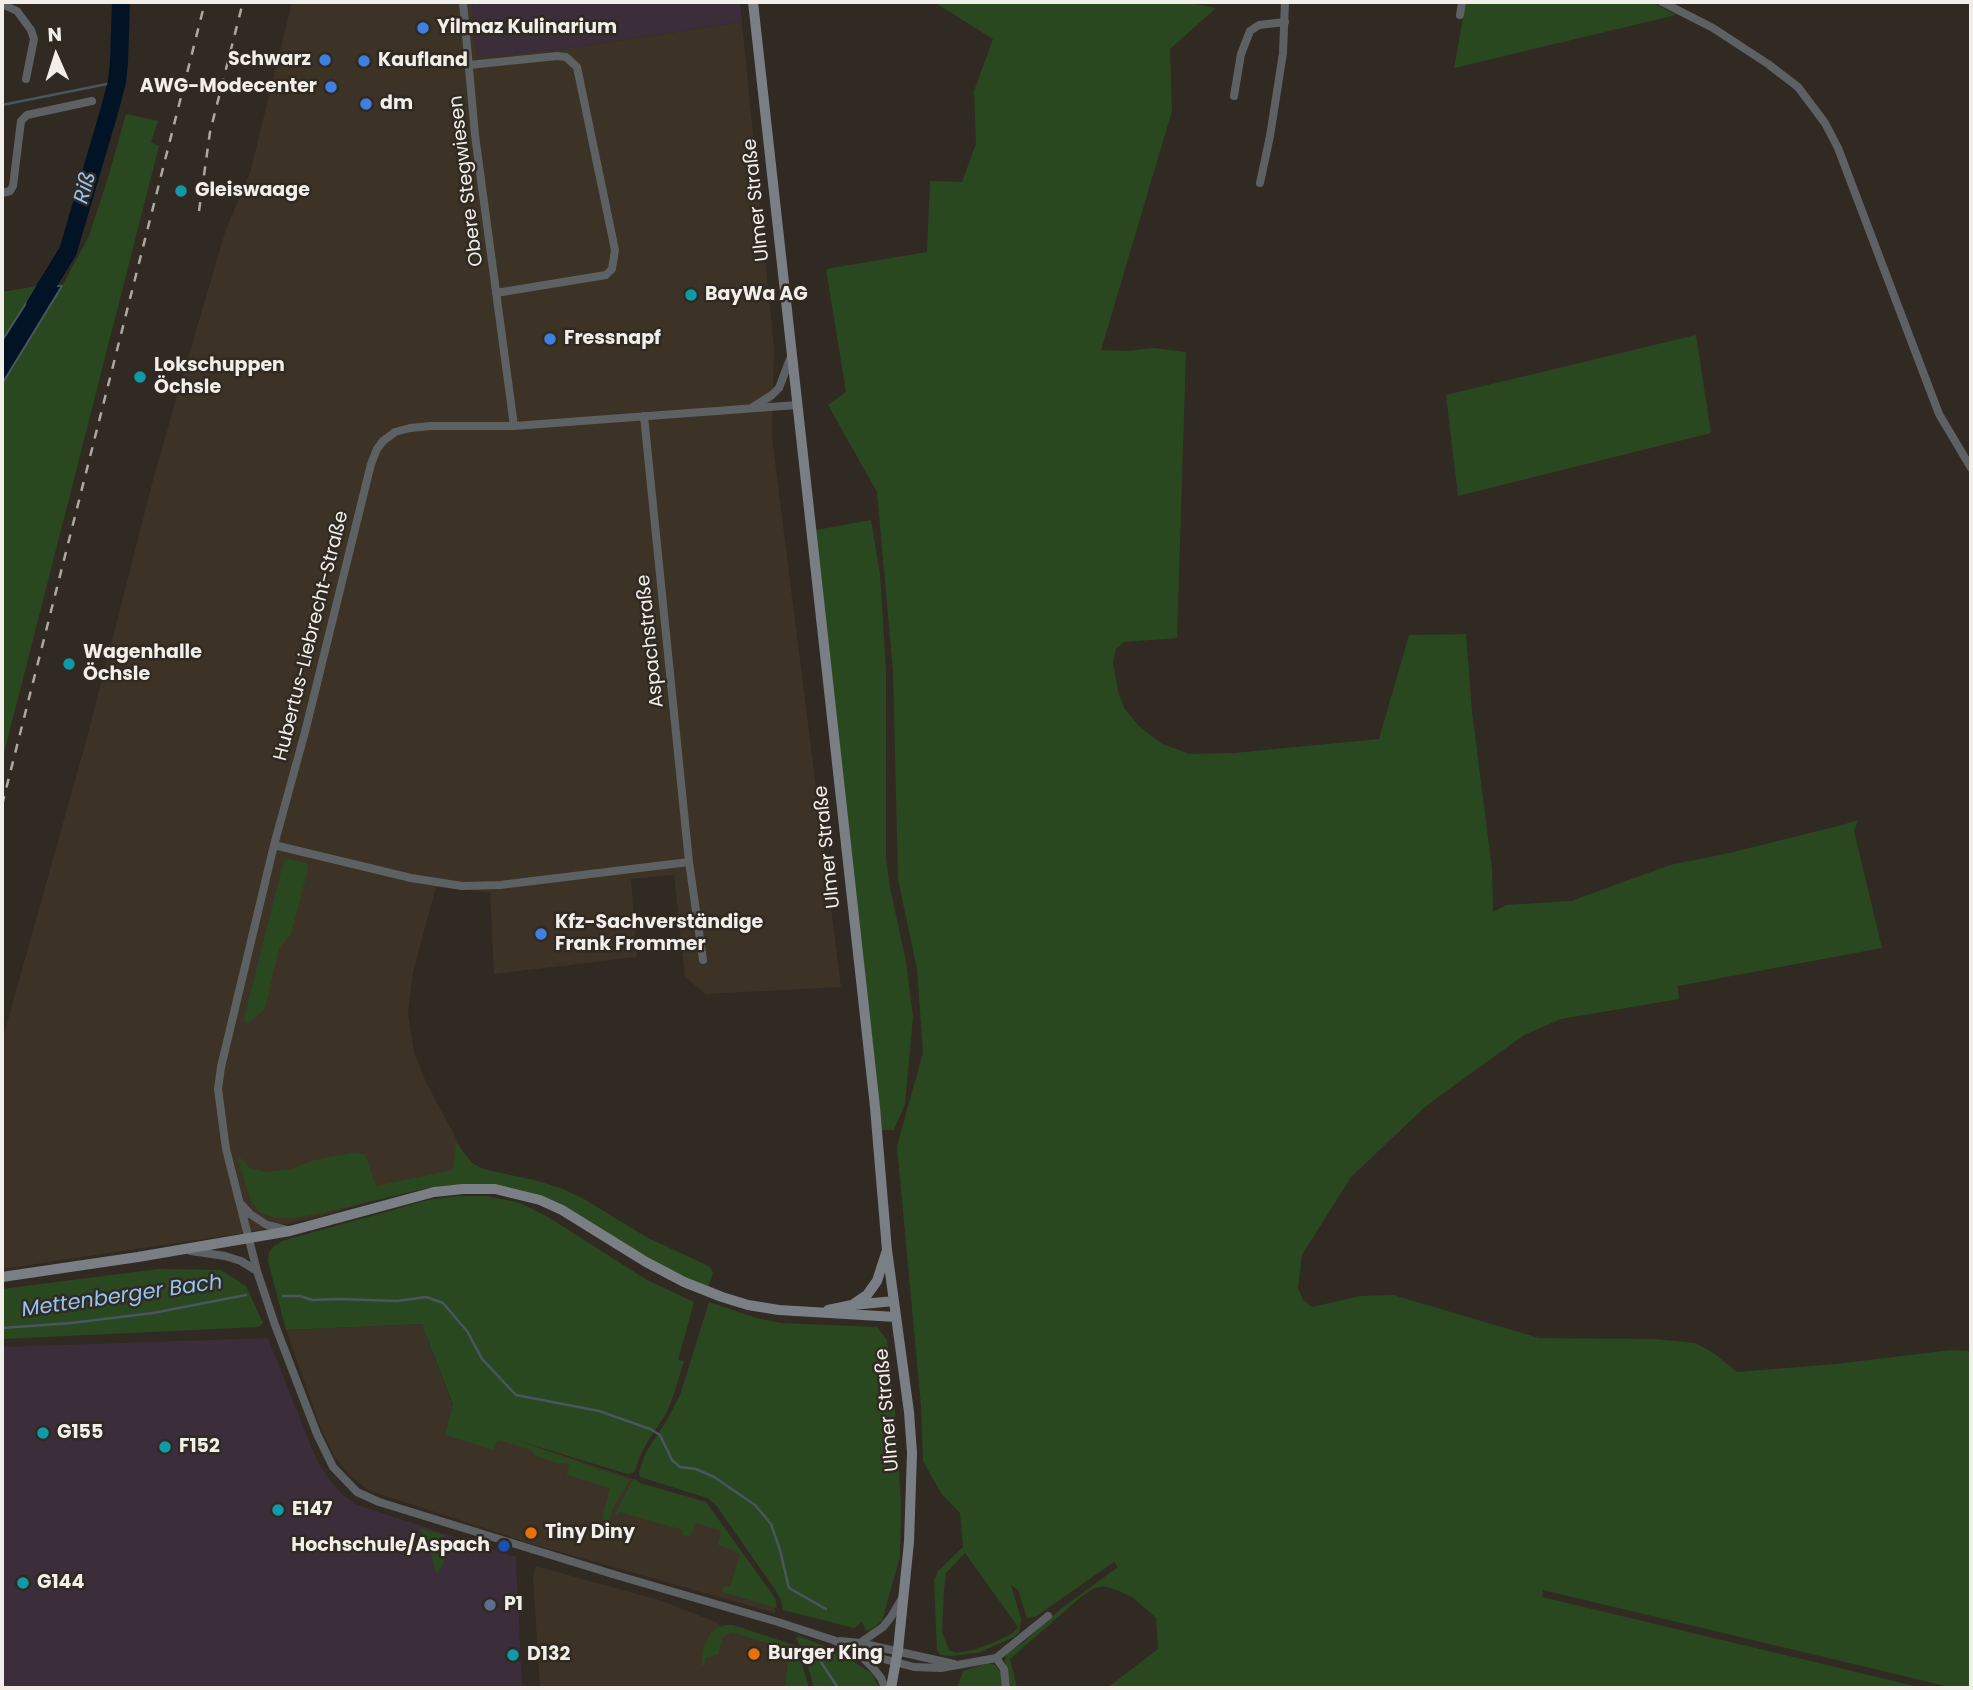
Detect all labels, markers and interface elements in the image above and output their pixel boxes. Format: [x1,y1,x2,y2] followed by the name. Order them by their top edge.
[437,17,617,39] place label: Yilmaz Kulinarium
[415,20,431,36] marker: Yilmaz Kulinarium
[21,21,91,91] north arrow
[47,21,63,48] text: N
[228,49,311,71] place label: Schwarz
[378,50,468,72] place label: Kaufland
[317,52,333,68] marker: Schwarz
[356,53,372,69] marker: Kaufland
[140,76,317,98] place label: AWG-Modecenter
[323,79,339,95] marker: AWG-Modecenter
[380,93,413,115] place label: dm
[445,94,489,268] street label: Obere Stegwiesen
[358,96,374,112] marker: dm
[739,137,775,263] street label: Ulmer Straße
[70,169,102,207] water label: Riß
[195,180,310,202] place label: Gleiswaage
[173,183,189,199] marker: Gleiswaage
[705,284,808,306] place label: BayWa AG
[683,287,699,303] marker: BayWa AG
[564,328,661,350] place label: Fressnapf
[542,331,558,347] marker: Fressnapf
[154,355,285,399] place label: Lokschuppen Öchsle
[132,369,148,385] marker: Lokschuppen Öchsle
[270,509,354,763] street label: Hubertus-Liebrecht-Straße
[633,573,669,709] street label: Aspachstraße
[83,642,202,686] place label: Wagenhalle Öchsle
[61,656,77,672] marker: Wagenhalle Öchsle
[810,784,846,910] street label: Ulmer Straße
[555,912,763,956] place label: Kfz-Sachverständige Frank Frommer
[533,926,549,942] marker: Kfz-Sachverständige Frank Frommer
[20,1270,224,1324] water label: Mettenberger Bach
[871,1347,905,1473] street label: Ulmer Straße
[57,1422,103,1444] place label: G155
[35,1425,51,1441] marker: G155
[179,1436,220,1458] place label: F152
[157,1439,173,1455] marker: F152
[292,1499,332,1521] place label: E147
[270,1502,286,1518] marker: E147
[545,1522,635,1544] place label: Tiny Diny
[523,1525,539,1541] marker: Tiny Diny
[291,1535,490,1557] place label: Hochschule/Aspach
[496,1538,512,1554] marker: Hochschule/Aspach
[37,1572,84,1594] place label: G144
[15,1575,31,1591] marker: G144
[504,1594,523,1616] place label: P1
[482,1597,498,1613] marker: P1
[768,1643,883,1665] place label: Burger King
[527,1644,570,1666] place label: D132
[746,1646,762,1662] marker: Burger King
[505,1647,521,1663] marker: D132

